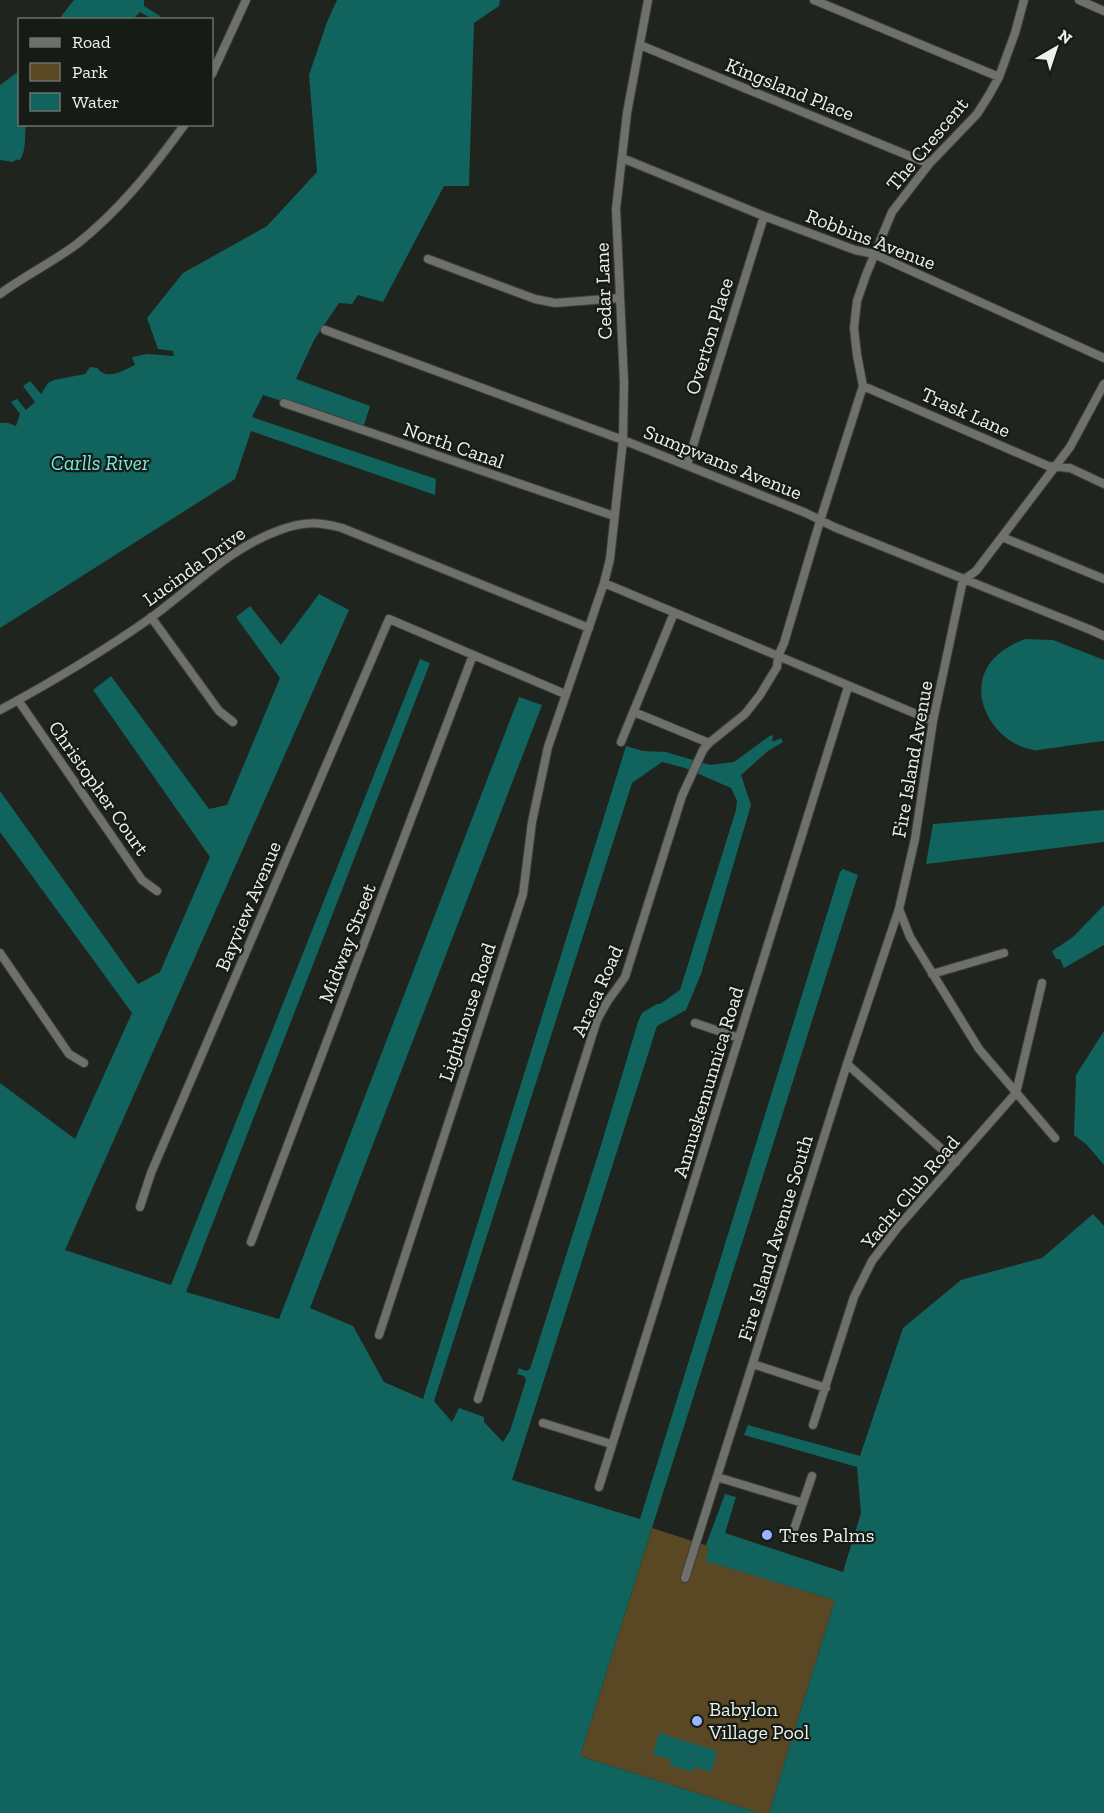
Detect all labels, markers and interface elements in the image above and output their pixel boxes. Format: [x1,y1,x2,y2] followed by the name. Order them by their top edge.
[18,18,213,126] legend
[1026,18,1086,78] north arrow
[1054,26,1076,48] text: N
[72,31,111,53] text: Road
[722,52,858,126] street label: Kingsland Place
[72,61,108,83] text: Park
[72,91,119,113] text: Water
[881,92,973,196] street label: The Crescent
[803,203,939,275] street label: Robbins Avenue
[589,242,617,340] street label: Cedar Lane
[680,275,738,397] street label: Overton Place
[918,382,1014,442] street label: Trask Lane
[400,417,508,473] street label: North Canal
[640,419,806,505] street label: Sumpwams Avenue
[51,450,150,475] water label: Carlls River
[138,521,250,611] street label: Lucinda Drive
[886,679,938,839] street label: Fire Island Avenue
[44,716,155,860] street label: Christopher Court
[210,837,286,975] street label: Bayview Avenue
[313,880,381,1006] street label: Midway Street
[433,940,501,1084] street label: Lighthouse Road
[566,942,628,1040] street label: Araca Road
[667,983,749,1181] street label: Annuskemunnica Road
[855,1130,964,1254] street label: Yacht Club Road
[732,1131,818,1344] street label: Fire Island Avenue South
[779,1523,875,1547] place label: Tres Palms
[760,1528,774,1542] marker: Tres Palms
[708,1697,809,1744] place label: Babylon Village Pool
[690,1714,704,1728] marker: Babylon Village Pool

